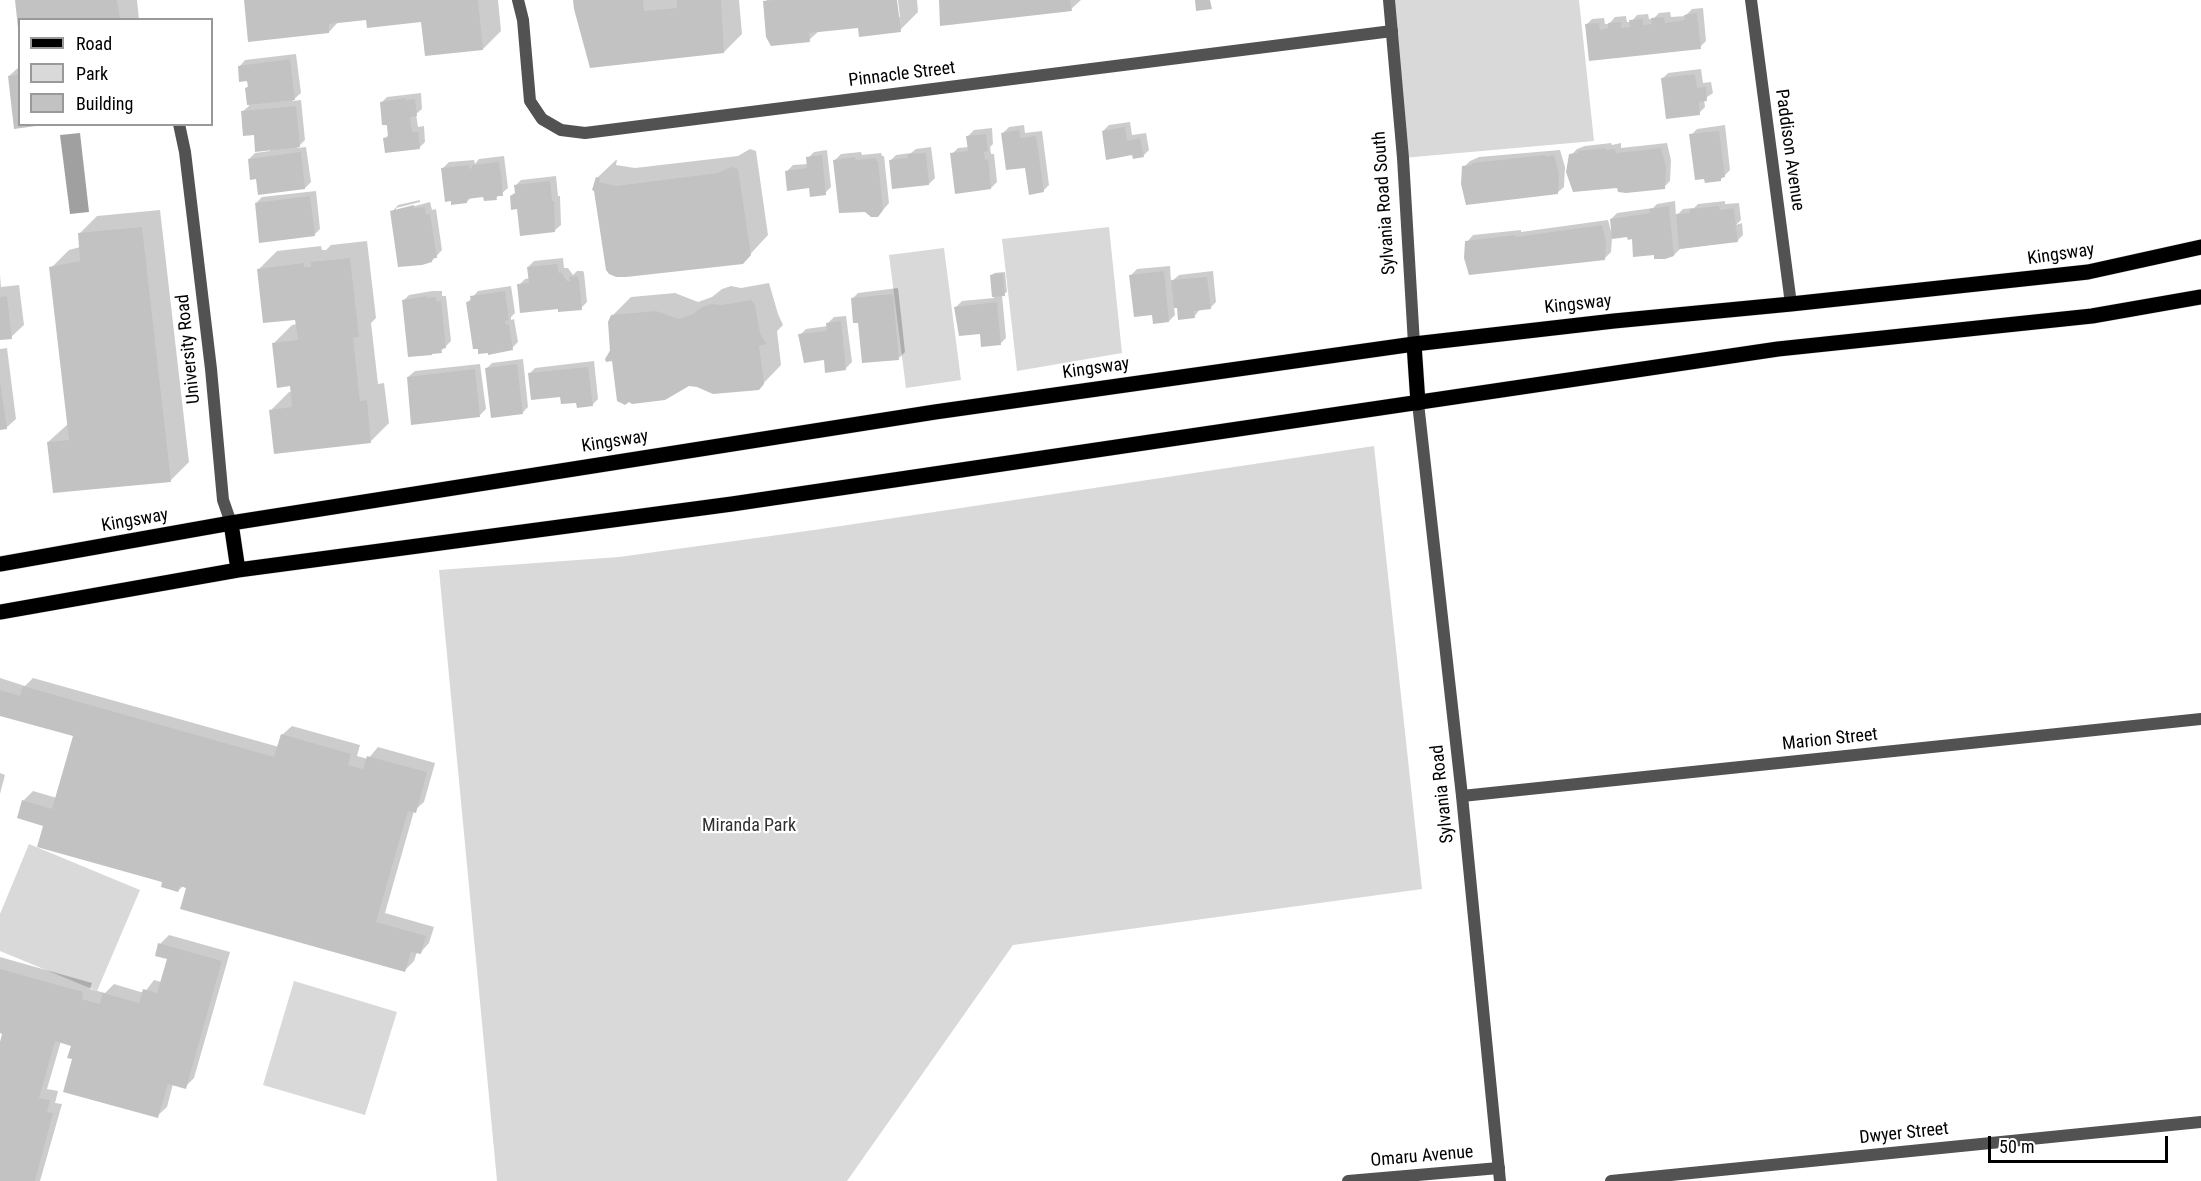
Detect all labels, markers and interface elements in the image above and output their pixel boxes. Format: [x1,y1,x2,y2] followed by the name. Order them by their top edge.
[18,18,213,126] legend
[76,33,112,54] text: Road
[847,58,957,92] street label: Pinnacle Street
[76,63,108,84] text: Park
[1770,88,1808,212] street label: Paddison Avenue
[76,93,133,114] text: Building
[1369,130,1401,276] street label: Sylvania Road South
[2026,240,2096,270] street label: Kingsway
[1543,291,1613,319] street label: Kingsway
[173,293,205,405] street label: University Road
[1061,354,1131,384] street label: Kingsway
[580,426,650,458] street label: Kingsway
[100,505,170,537] street label: Kingsway
[1781,724,1879,756] street label: Marion Street
[1427,744,1459,844] street label: Sylvania Road
[702,815,796,837] park label: Miranda Park
[1858,1119,1950,1149] street label: Dwyer Street
[1991,1124,2171,1162] scale bar
[1999,1136,2034,1157] text: 50 m
[1370,1142,1474,1172] street label: Omaru Avenue

